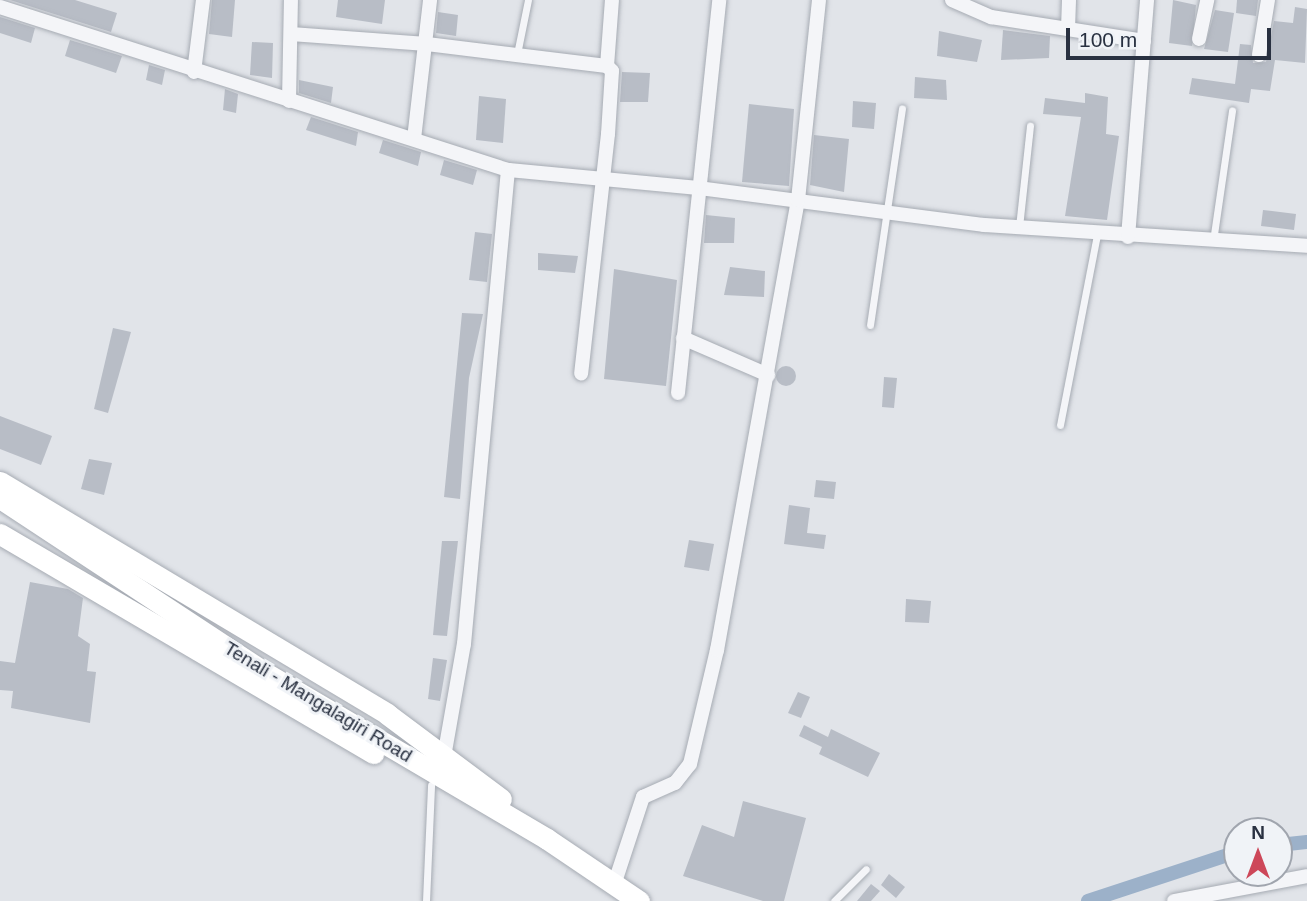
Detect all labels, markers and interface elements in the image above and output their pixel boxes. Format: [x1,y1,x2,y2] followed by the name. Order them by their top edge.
[1069,14,1274,58] scale bar
[1079,28,1137,51] text: 100 m
[220,637,416,767] street label: Tenali - Mangalagiri Road
[1223,817,1293,887] north arrow
[1251,822,1265,843] text: N

